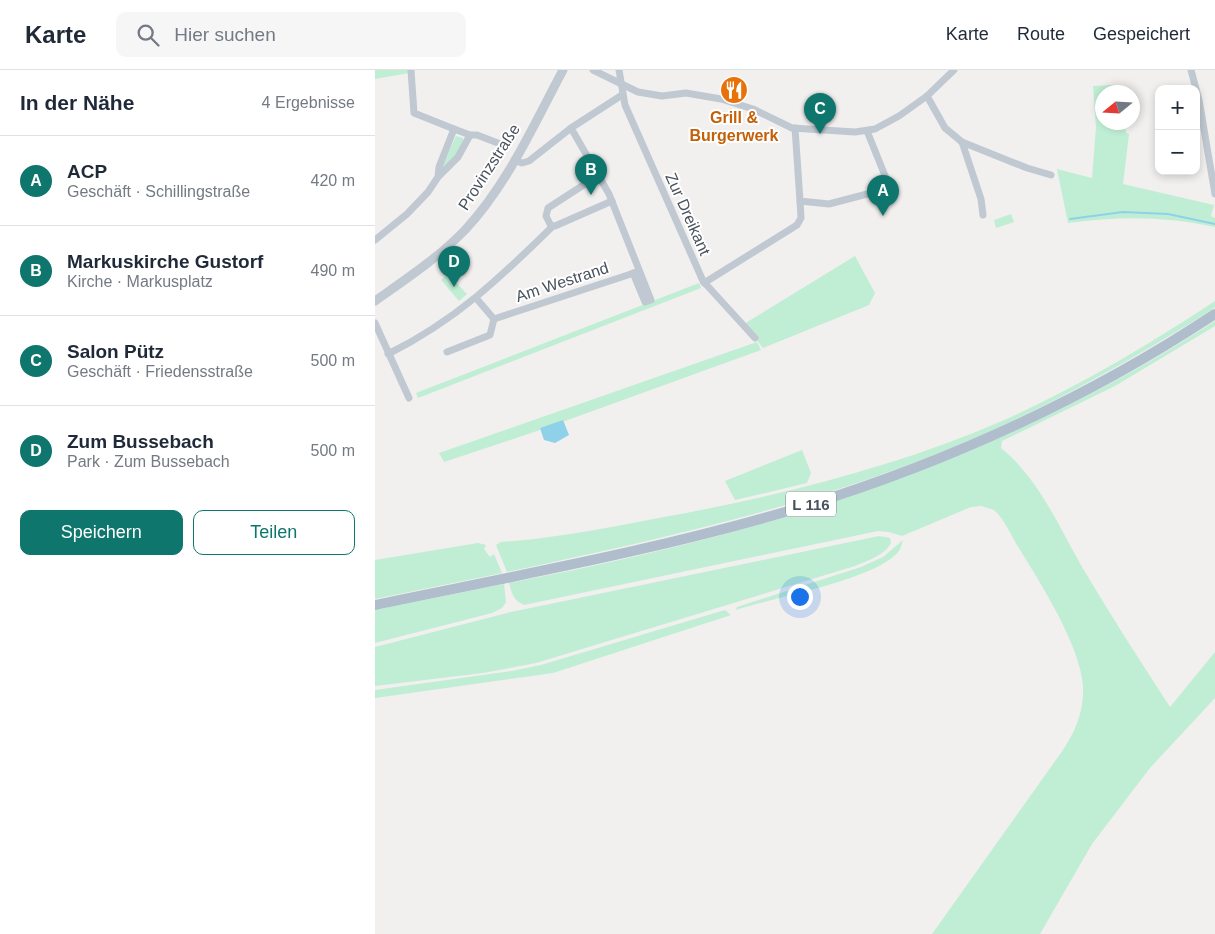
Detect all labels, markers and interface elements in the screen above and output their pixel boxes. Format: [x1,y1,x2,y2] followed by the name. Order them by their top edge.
[116,12,466,57] search box
[25,21,86,48] text: Karte
[134,21,162,49] icon: search
[174,24,276,45] text: Hier suchen
[946,24,989,44] text: Karte
[1017,24,1065,44] text: Route
[1093,24,1190,44] text: Gespeichert
[719,75,749,105] restaurant icon: Grill & Burgerwerk
[1095,85,1140,130] north arrow
[1155,85,1200,175] map controls
[1155,85,1200,130] button: +
[20,91,134,114] text: In der Nähe
[804,93,836,134] pin: C
[262,94,355,111] text: 4 Ergebnisse
[690,109,779,144] place label: Grill & Burgerwerk
[455,121,523,213] street label: Provinzstraße
[1155,130,1200,175] button: −
[575,154,607,195] pin: B
[67,161,107,182] text: ACP
[662,170,714,258] street label: Zur Dreikant
[30,172,42,189] text: A
[311,172,355,189] text: 420 m
[867,175,899,216] pin: A
[67,183,250,200] text: Geschäft · Schillingstraße
[438,246,470,287] pin: D
[67,251,263,272] text: Markuskirche Gustorf
[513,259,611,305] street label: Am Westrand
[30,262,42,279] text: B
[311,262,355,279] text: 490 m
[67,273,213,290] text: Kirche · Markusplatz
[67,341,164,362] text: Salon Pütz
[30,352,42,369] text: C
[311,352,355,369] text: 500 m
[67,363,253,380] text: Geschäft · Friedensstraße
[67,431,214,452] text: Zum Bussebach
[30,442,42,459] text: D
[311,442,355,459] text: 500 m
[67,453,230,470] text: Park · Zum Bussebach
[786,492,836,516] road number: L 116
[20,510,183,555] button: Speichern
[193,510,355,555] button: Teilen
[787,584,813,610] your location

